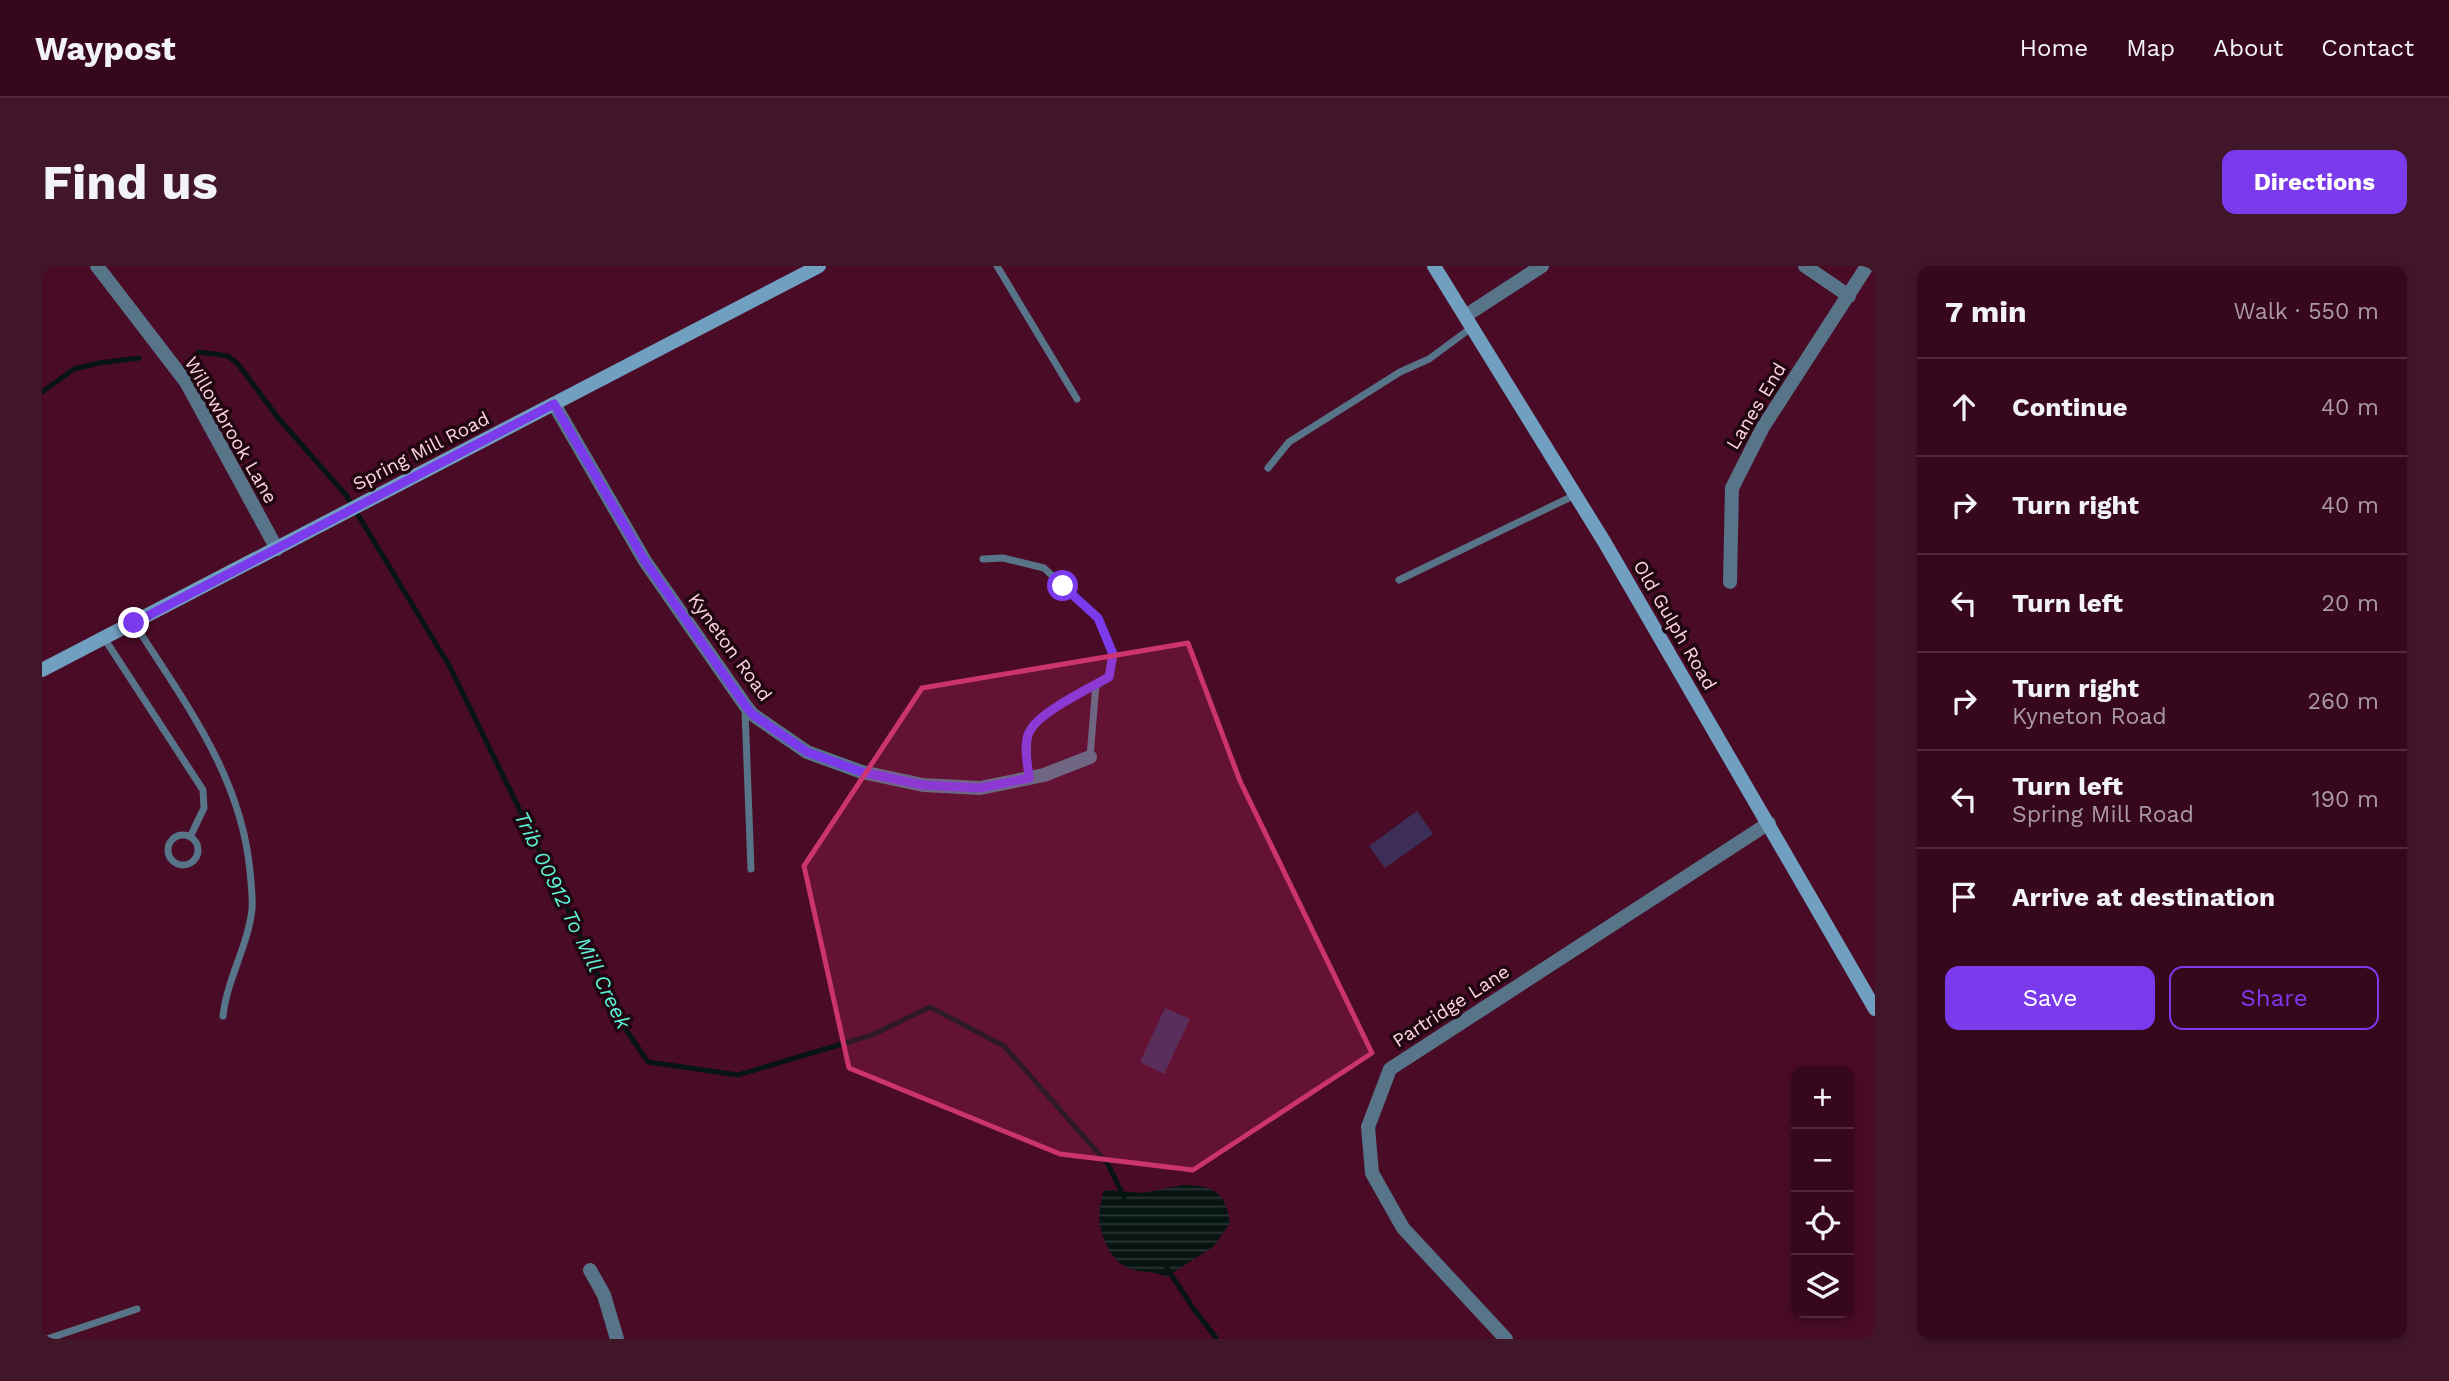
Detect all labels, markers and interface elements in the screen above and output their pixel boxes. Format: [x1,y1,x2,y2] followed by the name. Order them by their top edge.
[35,29,176,68] text: Waypost
[2020,34,2088,62] text: Home
[2126,34,2175,62] text: Map
[2213,34,2283,62] text: About
[2321,34,2414,62] text: Contact
[2222,150,2407,214] button: Directions
[42,153,218,211] text: Find us
[1945,294,2027,329] text: 7 min
[2234,298,2379,325] text: Walk · 550 m
[180,352,282,508] street label: Willowbrook Lane
[1721,358,1791,454] street label: Lanes End
[1945,388,1983,426] icon: ahead
[2012,392,2128,422] text: Continue
[2321,394,2379,421] text: 40 m
[349,407,493,495] street label: Spring Mill Road
[1945,486,1983,524] icon: right
[2012,490,2139,520] text: Turn right
[2321,492,2379,519] text: 40 m
[1628,556,1722,694] street label: Old Gulph Road
[1047,570,1078,601] route start
[1945,584,1983,622] icon: left
[2012,588,2123,618] text: Turn left
[683,589,777,705] street label: Kyneton Road
[2322,590,2379,617] text: 20 m
[118,607,149,638] route end
[2012,673,2139,703] text: Turn right
[1945,682,1983,720] icon: right
[2308,688,2379,715] text: 260 m
[2012,703,2167,730] text: Kyneton Road
[2012,771,2123,801] text: Turn left
[1945,780,1983,818] icon: left
[2312,786,2379,813] text: 190 m
[2012,801,2194,828] text: Spring Mill Road
[509,807,637,1034] water label: Trib 00912 To Mill Creek
[1945,878,1983,916] icon: arrive
[2012,882,2275,912] text: Arrive at destination
[1388,960,1514,1052] street label: Partridge Lane
[1945,966,2155,1030] button: Save
[2169,966,2379,1030] button: Share
[1791,1066,1854,1318] map controls
[1791,1066,1854,1129] button: +
[1791,1129,1854,1192] button: −
[1791,1192,1854,1255] button: locate
[1791,1255,1854,1318] button: layers

